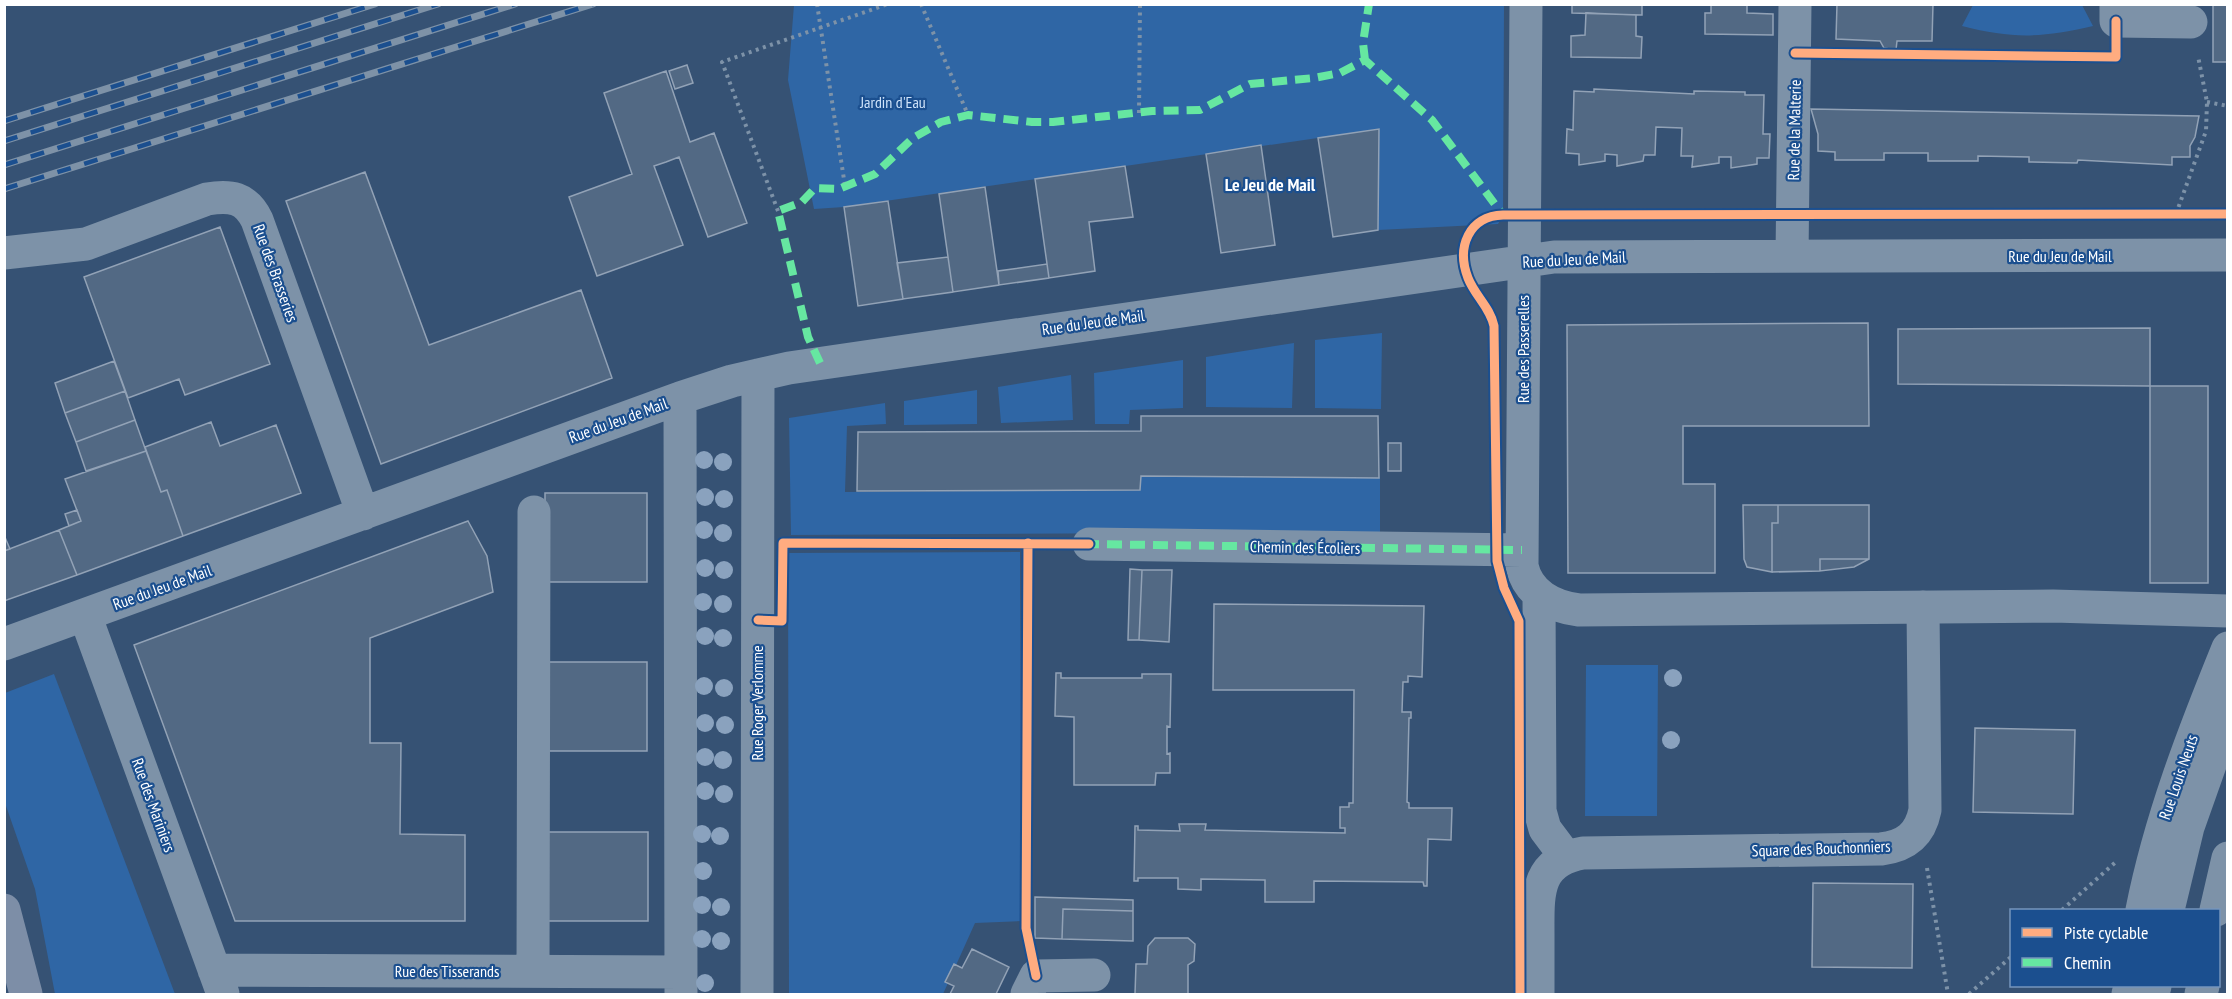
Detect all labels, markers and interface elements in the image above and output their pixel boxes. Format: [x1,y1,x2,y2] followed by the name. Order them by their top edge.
[1783,79,1805,181] street label: Rue de la Malterie
[859,92,926,112] park label: Jardin d'Eau
[1225,173,1316,196] district label: Le Jeu de Mail
[249,221,303,325] street label: Rue des Brasseries
[1522,246,1626,272] street label: Rue du Jeu de Mail
[2008,246,2112,266] street label: Rue du Jeu de Mail
[1513,295,1533,403] street label: Rue des Passerelles
[1040,305,1146,339] street label: Rue du Jeu de Mail
[566,393,670,447] street label: Rue du Jeu de Mail
[1250,536,1360,558] street label: Chemin des Écoliers
[110,560,214,614] street label: Rue du Jeu de Mail
[747,645,767,761] street label: Rue Roger Verlomme
[2154,732,2202,822] street label: Rue Louis Neuts
[128,755,180,855] street label: Rue des Mariniers
[1751,836,1891,860] street label: Square des Bouchonniers
[2010,909,2220,987] legend
[2064,921,2148,944] text: Piste cyclable
[2064,951,2111,974] text: Chemin
[395,961,499,981] street label: Rue des Tisserands

